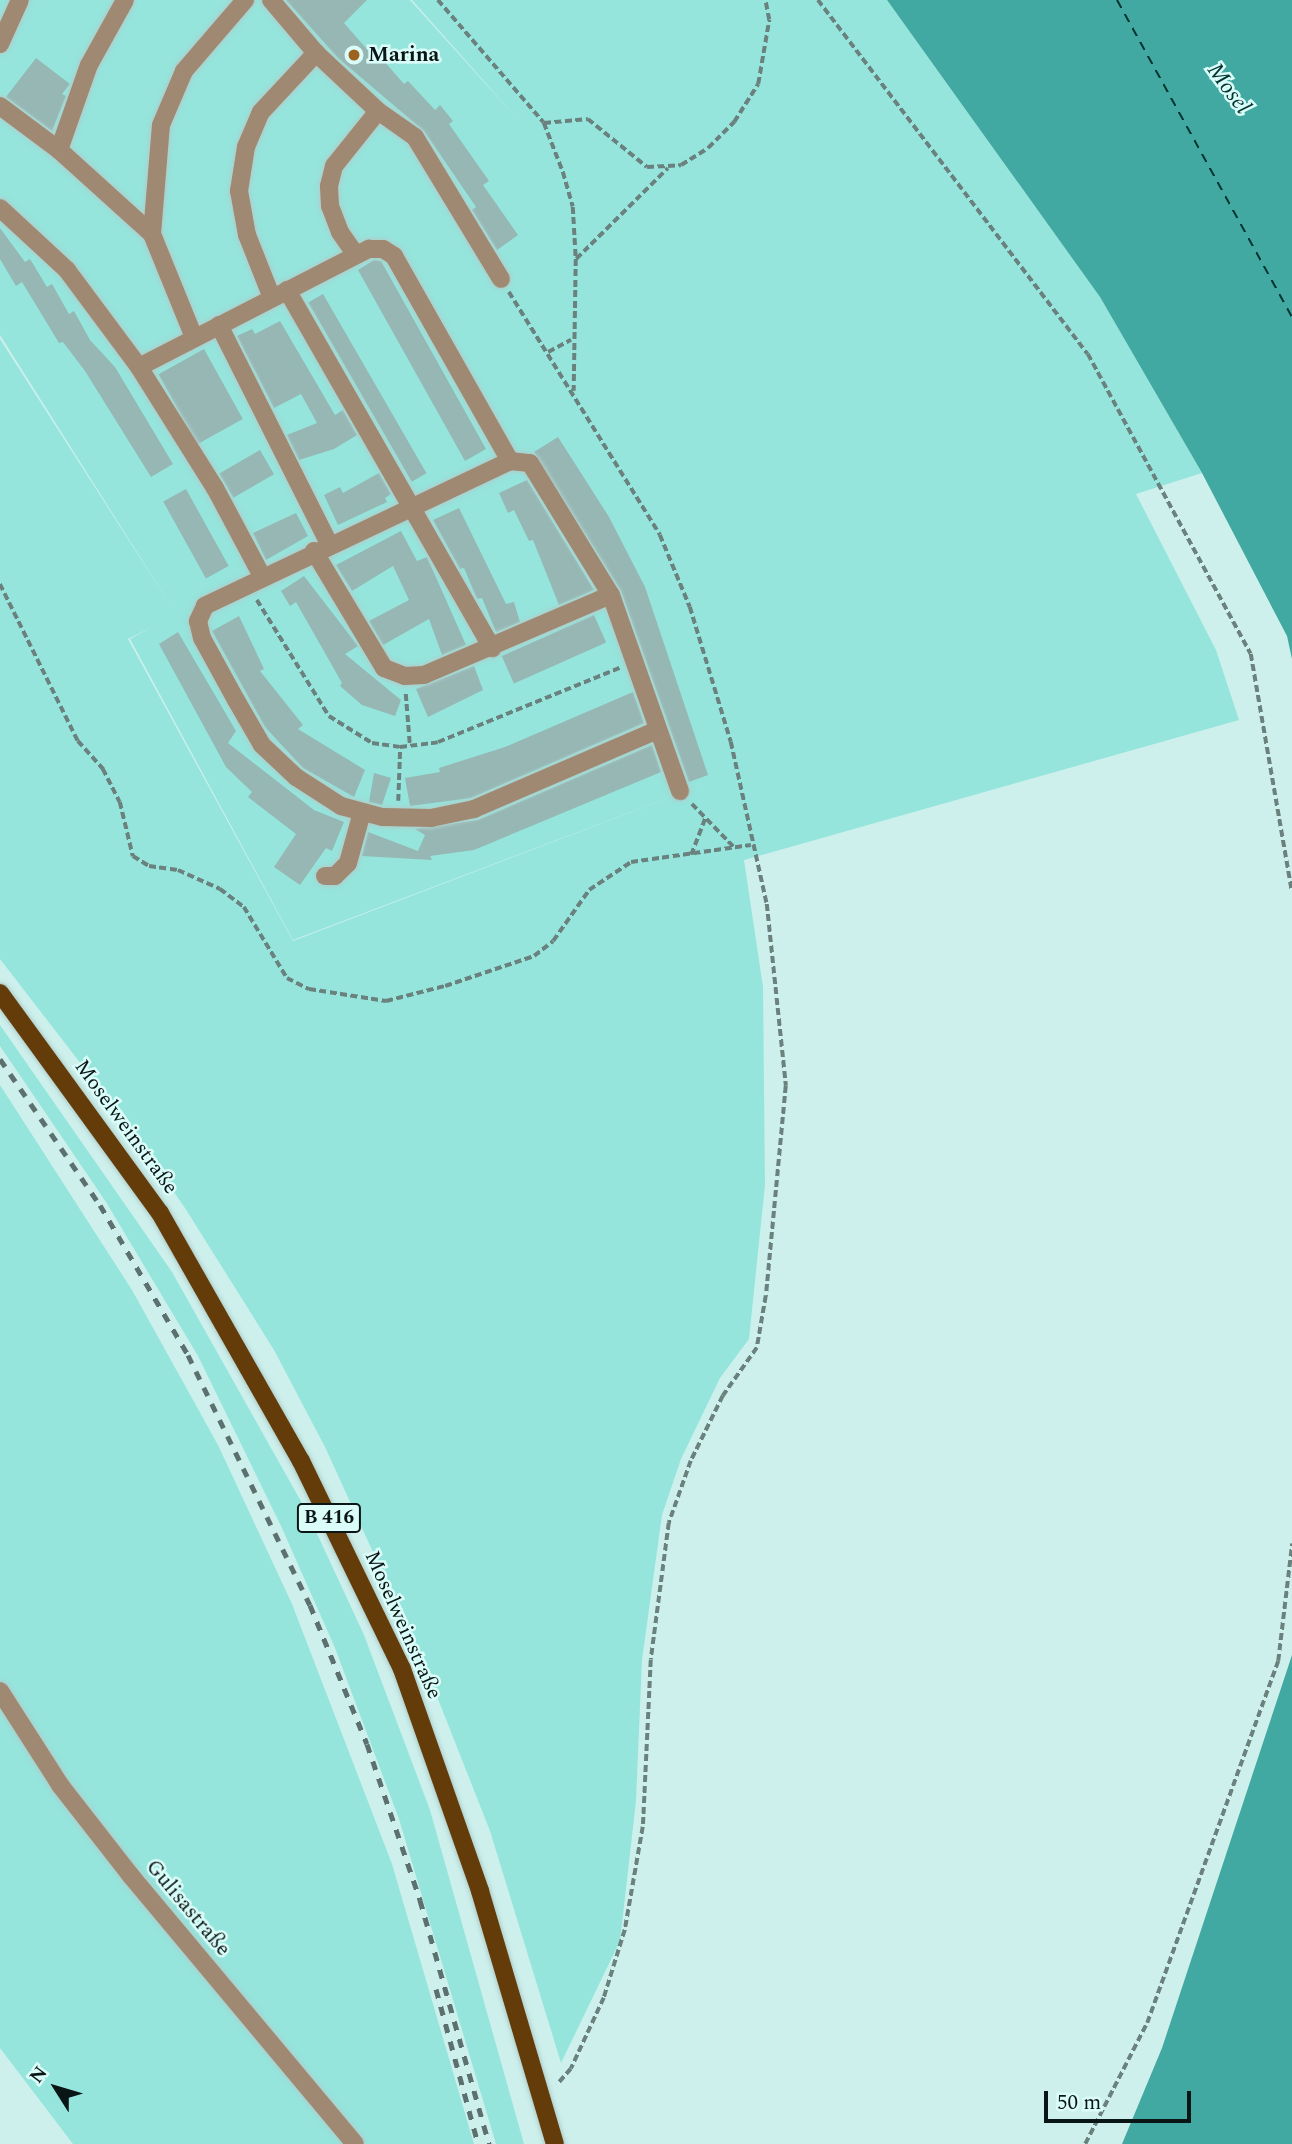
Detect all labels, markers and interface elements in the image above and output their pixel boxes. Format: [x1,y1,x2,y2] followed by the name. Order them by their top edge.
[368,42,439,68] place label: Marina
[346,47,362,63] marker: Marina
[1200,58,1256,120] water label: Mosel
[69,1055,183,1199] street label: Moselweinstraße
[296,1502,362,1534] road number: B 416
[359,1547,447,1703] street label: Moselweinstraße
[140,1855,236,1961] street label: Gulisastraße
[21,2053,91,2123] north arrow
[23,2060,55,2090] text: N
[1047,2078,1194,2122] scale bar
[1057,2087,1101,2119] text: 50 m

